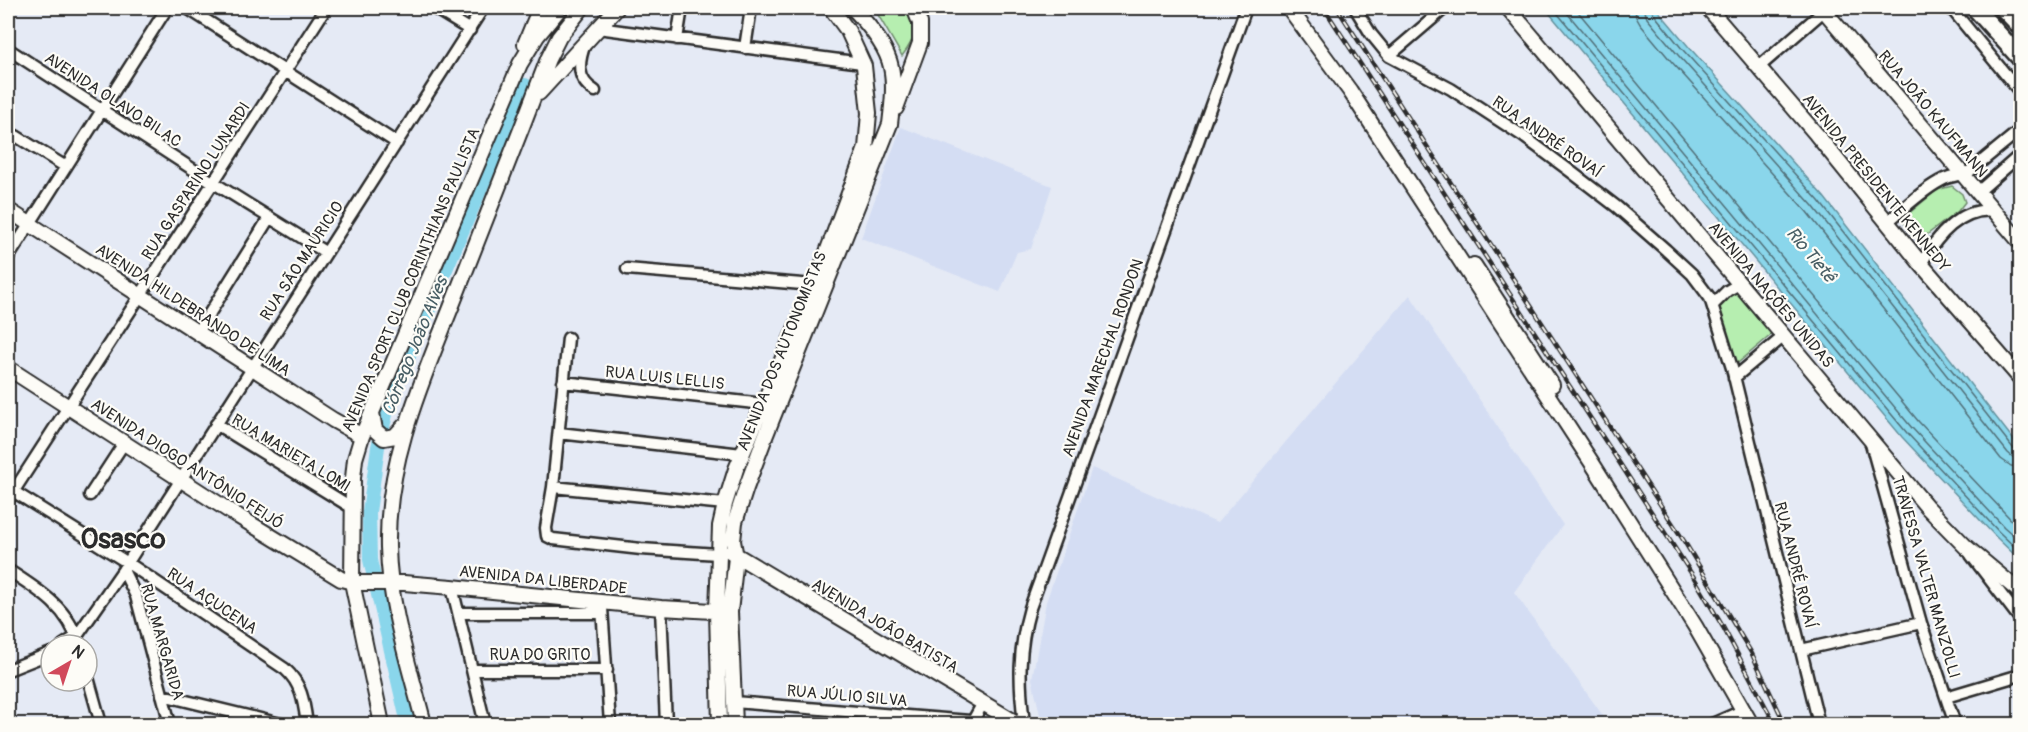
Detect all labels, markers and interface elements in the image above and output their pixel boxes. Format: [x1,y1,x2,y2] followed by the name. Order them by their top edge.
[1874,46,1992,182] street label: RUA JOÃO KAUFMANN
[41,48,185,152] street label: AVENIDA OLAVO BILAC
[1798,90,1954,276] street label: AVENIDA PRESIDENTE KENNEDY
[1488,92,1606,183] street label: RUA ANDRÉ ROVAÍ
[137,98,255,264] street label: RUA GASPARINO LUNARDI
[338,125,484,435] street label: AVENIDA SPORT CLUB CORINTHIANS PAULISTA
[256,198,348,324] street label: RUA SÃO MAURICIO
[1704,218,1838,372] street label: AVENIDA NAÇÕES UNIDAS
[1781,222,1842,289] water label: Rio Tietê
[92,239,294,381] street label: AVENIDA HILDEBRANDO DE LIMA
[733,248,831,454] street label: AVENIDA DOS AUTONOMISTAS
[1058,256,1148,460] street label: AVENIDA MARECHAL RONDON
[377,272,454,418] water label: Córrego João Alves
[604,362,726,394] street label: RUA LUIS LELLIS
[87,393,288,534] street label: AVENIDA DIOGO ANTÔNIO FEIJÓ
[228,410,354,496] street label: RUA MARIETA LOMI
[1887,473,1965,681] street label: TRAVESSA VALTER MANZOLLI
[1770,500,1820,631] street label: RUA ANDRÉ ROVAÍ
[80,522,166,557] district label: Osasco
[458,561,628,599] street label: AVENIDA DA LIBERDADE
[163,564,261,638] street label: RUA AÇUCENA
[808,574,962,678] street label: AVENIDA JOÃO BATISTA
[136,582,188,702] street label: RUA MARGARIDA
[39,633,99,693] north arrow
[67,641,88,663] text: N
[490,645,590,665] street label: RUA DO GRITO
[786,681,908,711] street label: RUA JÚLIO SILVA

